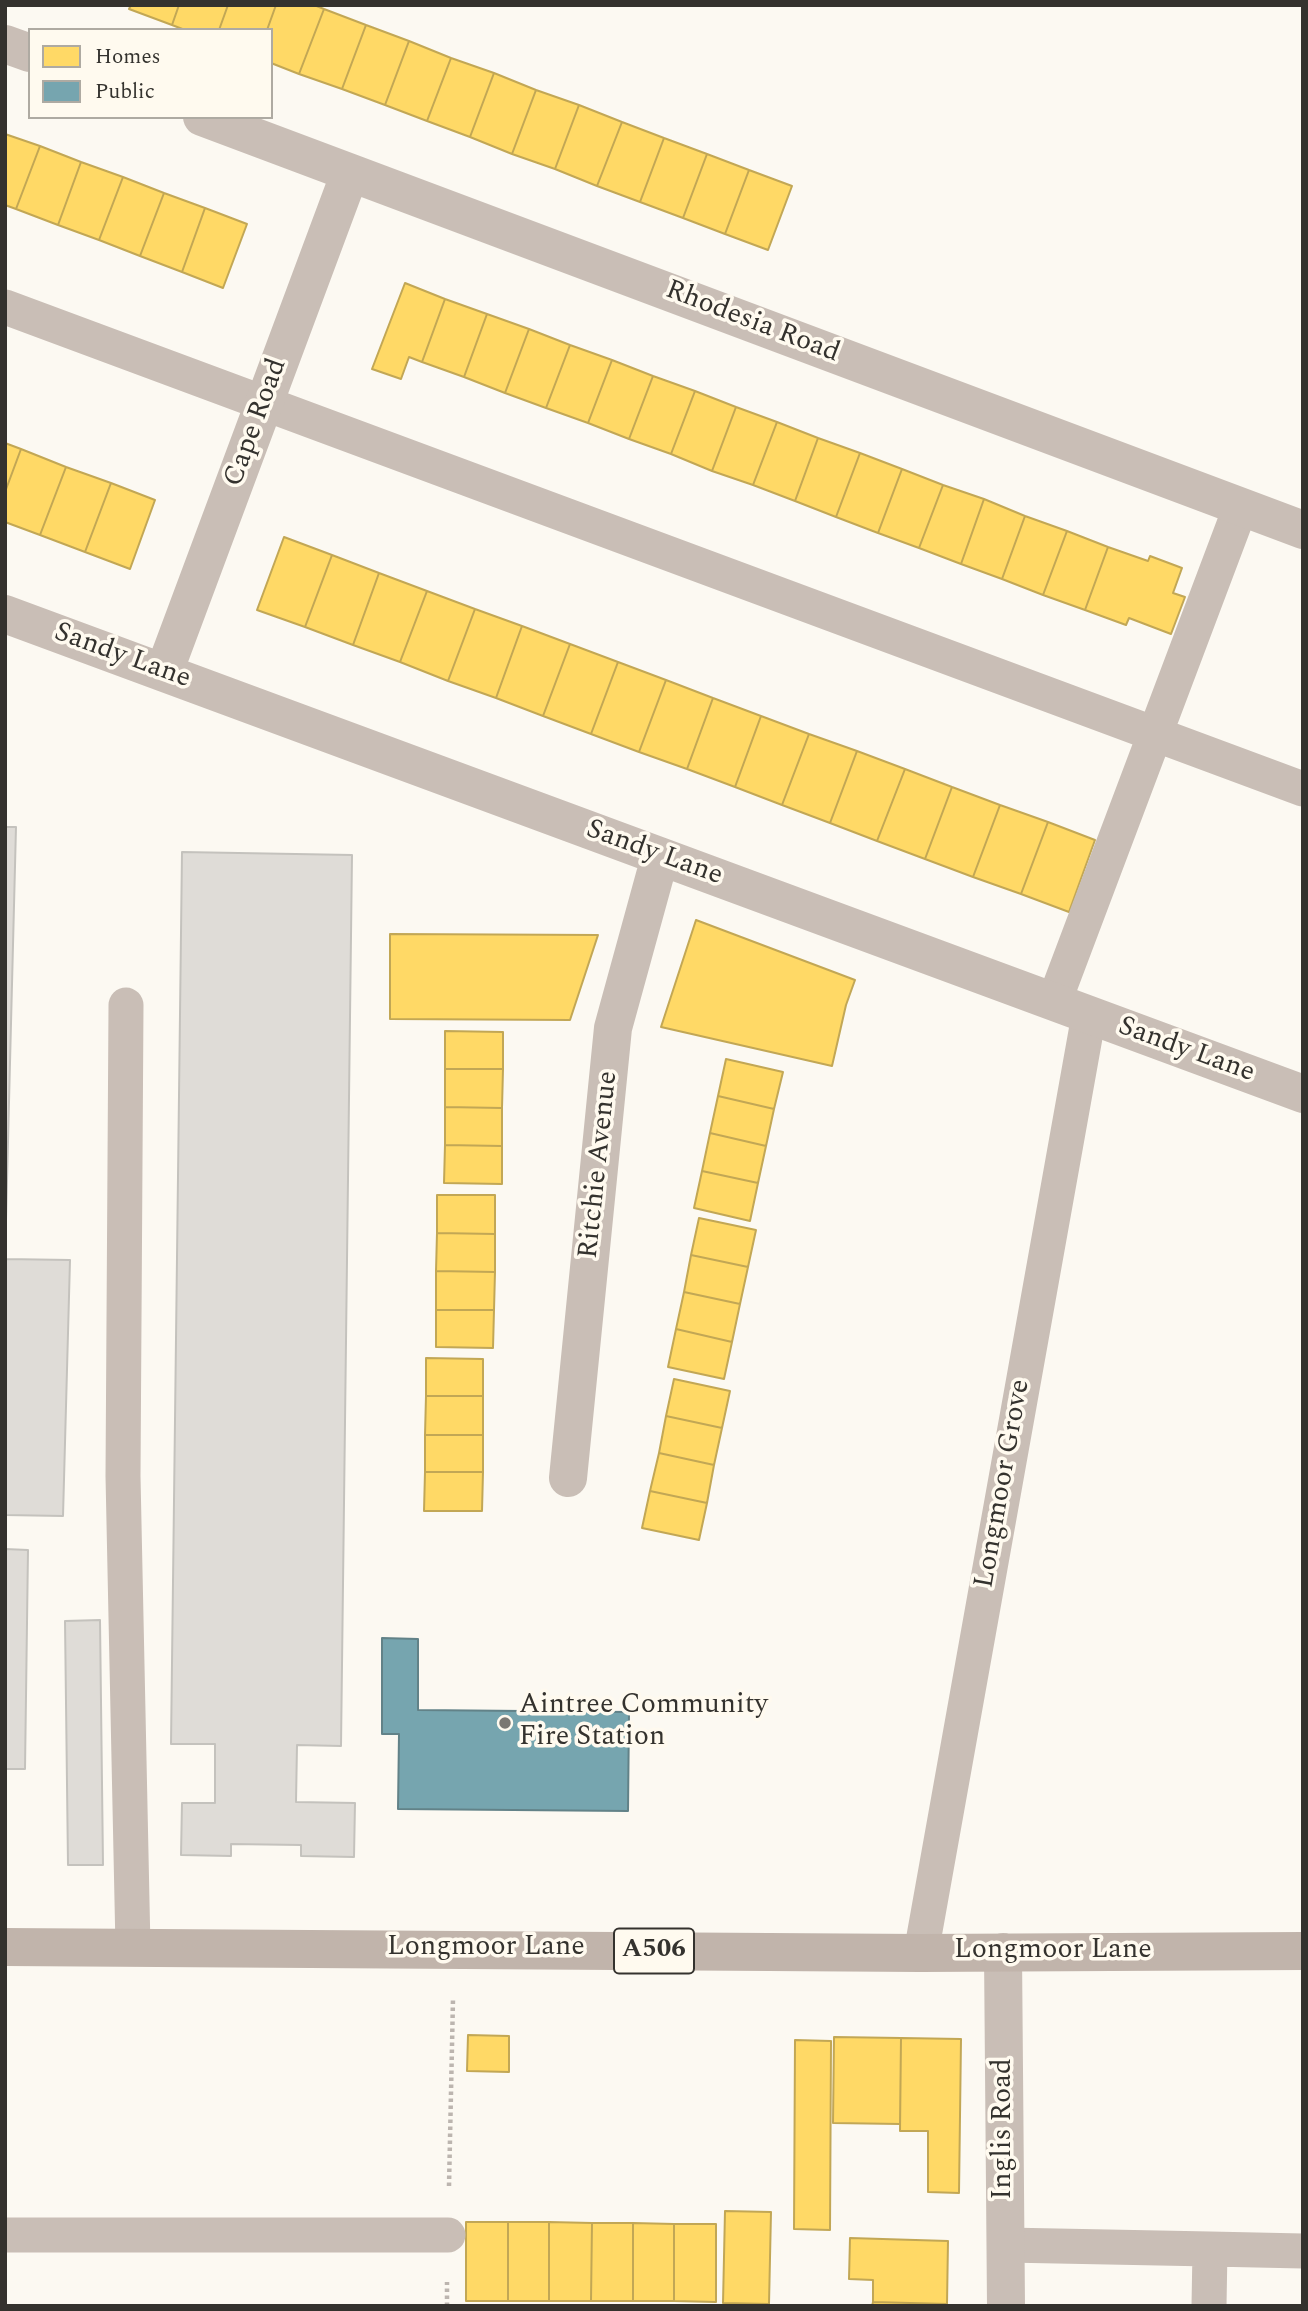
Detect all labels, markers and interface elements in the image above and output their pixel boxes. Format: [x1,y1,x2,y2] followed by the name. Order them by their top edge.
[28,28,273,119] legend
[95,41,161,73] text: Homes
[95,76,155,108] text: Public
[660,274,844,372] street label: Rhodesia Road
[218,354,296,492] street label: Cape Road
[49,617,195,697] street label: Sandy Lane
[581,814,727,894] street label: Sandy Lane
[1113,1011,1259,1091] street label: Sandy Lane
[573,1070,627,1260] street label: Ritchie Avenue
[969,1377,1039,1591] street label: Longmoor Grove
[519,1690,768,1756] place label: Aintree Community Fire Station
[497,1715,513,1731] marker: Aintree Community Fire Station
[614,1928,694,1974] road number: A506
[387,1932,585,1966] street label: Longmoor Lane
[954,1935,1152,1969] street label: Longmoor Lane
[988,2058,1022,2200] street label: Inglis Road

